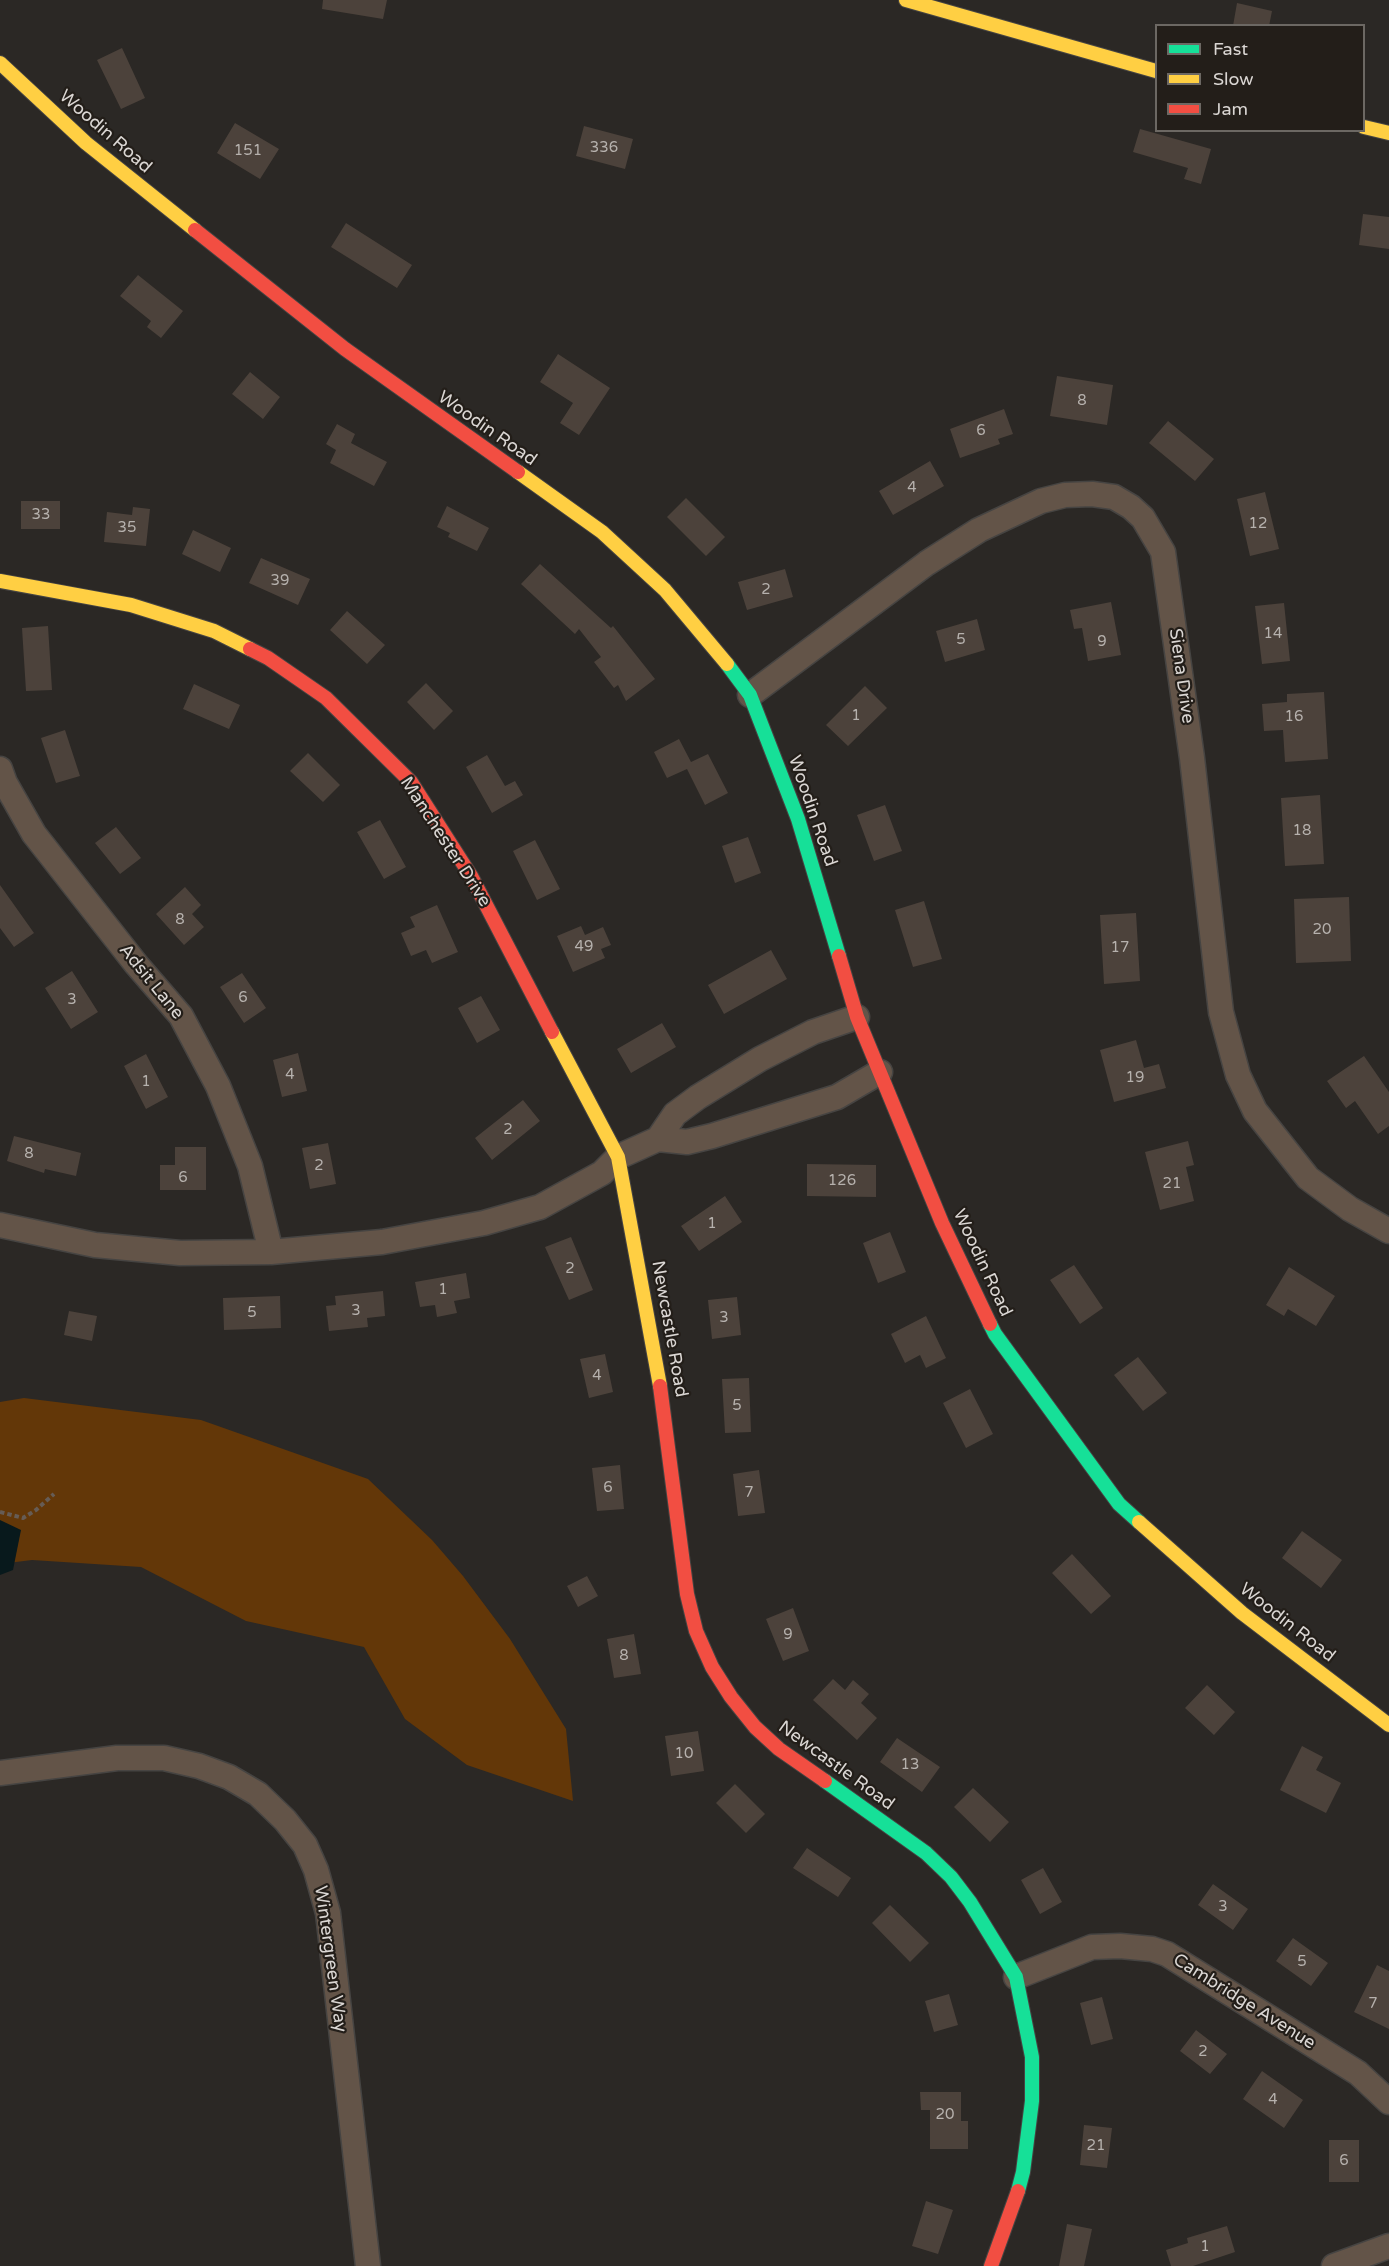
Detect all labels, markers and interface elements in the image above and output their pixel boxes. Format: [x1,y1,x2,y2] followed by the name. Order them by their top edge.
[1155,24,1365,132] legend
[1213,38,1248,60] text: Fast
[1213,68,1254,90] text: Slow
[54,86,156,178] street label: Woodin Road
[1213,98,1248,120] text: Jam
[590,139,618,157] house number: 336
[234,142,262,160] house number: 151
[433,387,541,471] street label: Woodin Road
[1077,392,1087,410] house number: 8
[976,422,986,440] house number: 6
[907,479,917,497] house number: 4
[32,506,50,524] house number: 33
[1249,515,1267,533] house number: 12
[118,519,136,537] house number: 35
[271,572,289,590] house number: 39
[761,581,771,599] house number: 2
[1264,625,1282,643] house number: 14
[1164,627,1198,725] street label: Siena Drive
[956,631,966,649] house number: 5
[1097,633,1107,651] house number: 9
[851,707,861,725] house number: 1
[1285,708,1303,726] house number: 16
[783,753,841,869] street label: Woodin Road
[395,773,495,911] street label: Manchester Drive
[1293,822,1311,840] house number: 18
[175,911,185,929] house number: 8
[1313,921,1331,939] house number: 20
[575,938,593,956] house number: 49
[1111,939,1129,957] house number: 17
[114,940,188,1024] street label: Adsit Lane
[238,989,248,1007] house number: 6
[67,991,77,1009] house number: 3
[285,1066,295,1084] house number: 4
[1126,1069,1144,1087] house number: 19
[141,1073,151,1091] house number: 1
[503,1121,513,1139] house number: 2
[24,1145,34,1163] house number: 8
[314,1157,324,1175] house number: 2
[178,1169,188,1187] house number: 6
[828,1172,856,1190] house number: 126
[1163,1175,1181,1193] house number: 21
[948,1206,1016,1320] street label: Woodin Road
[707,1215,717,1233] house number: 1
[646,1259,692,1399] street label: Newcastle Road
[565,1260,575,1278] house number: 2
[438,1281,448,1299] house number: 1
[351,1302,361,1320] house number: 3
[247,1304,257,1322] house number: 5
[719,1309,729,1327] house number: 3
[592,1367,602,1385] house number: 4
[732,1397,742,1415] house number: 5
[603,1479,613,1497] house number: 6
[744,1484,754,1502] house number: 7
[1235,1579,1339,1667] street label: Woodin Road
[783,1626,793,1644] house number: 9
[619,1647,629,1665] house number: 8
[774,1717,898,1815] street label: Newcastle Road
[675,1745,693,1763] house number: 10
[901,1756,919,1774] house number: 13
[309,1884,351,2034] street label: Wintergreen Way
[1218,1898,1228,1916] house number: 3
[1169,1949,1319,2055] street label: Cambridge Avenue
[1297,1953,1307,1971] house number: 5
[1368,1995,1378,2013] house number: 7
[1198,2043,1208,2061] house number: 2
[1268,2091,1278,2109] house number: 4
[936,2106,954,2124] house number: 20
[1087,2137,1105,2155] house number: 21
[1339,2152,1349,2170] house number: 6
[1200,2238,1210,2256] house number: 1

